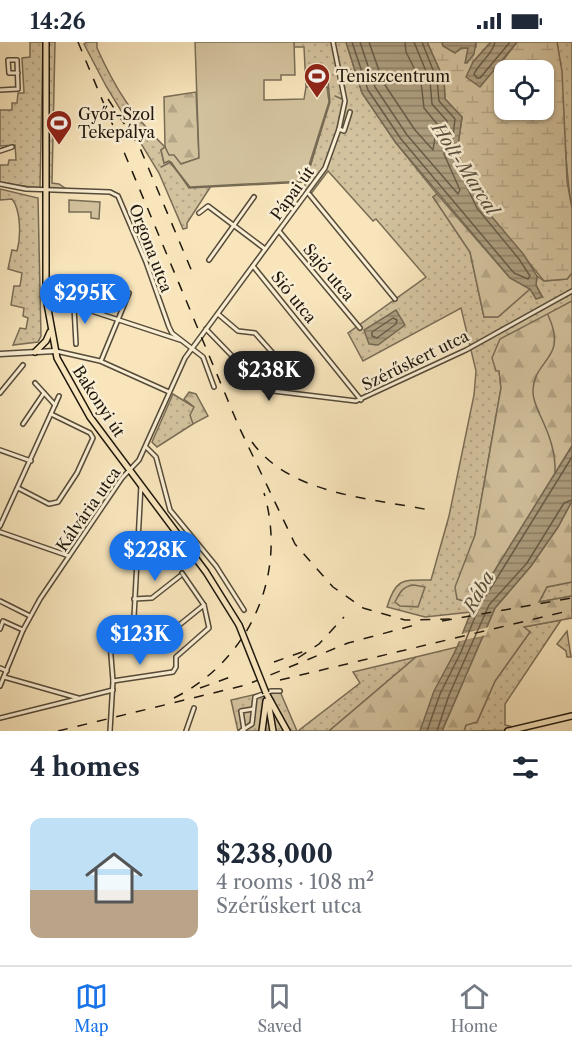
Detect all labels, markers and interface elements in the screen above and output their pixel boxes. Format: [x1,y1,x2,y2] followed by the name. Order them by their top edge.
[30,8,86,35] text: 14:26
[494,60,554,120] map controls
[494,60,554,120] button: locate
[302,61,332,99] sports icon: Teniszcentrum
[336,66,450,86] place label: Teniszcentrum
[78,104,155,142] place label: Győr-Szol Tekepálya
[44,108,74,146] sports icon: Győr-Szol Tekepálya
[426,117,504,221] water label: Holt-Marcal
[266,162,318,224] street label: Pápai út
[125,201,177,296] street label: Orgona utca
[299,239,359,305] street label: Sajó utca
[267,267,321,327] street label: Sió utca
[43,274,127,325] pin: $295K
[54,281,116,305] text: $295K
[358,325,472,395] street label: Szérűskert utca
[227,351,311,402] pin: $238K
[238,358,300,382] text: $238K
[69,362,130,441] street label: Bakonyi út
[52,462,125,555] street label: Kálvária utca
[113,531,197,582] pin: $228K
[123,538,187,562] text: $228K
[458,567,499,618] water label: Rába
[98,615,182,666] pin: $123K
[110,622,170,646] text: $123K
[30,751,140,783] text: 4 homes
[509,751,542,784] icon: filters
[216,838,333,870] text: $238,000
[78,842,150,914] icon: home
[216,870,374,894] text: 4 rooms · 108 m²
[216,894,362,918] text: Szérűskert utca
[74,980,109,1036] tab: Map
[257,980,302,1036] tab: Saved
[451,980,498,1036] tab: Home

